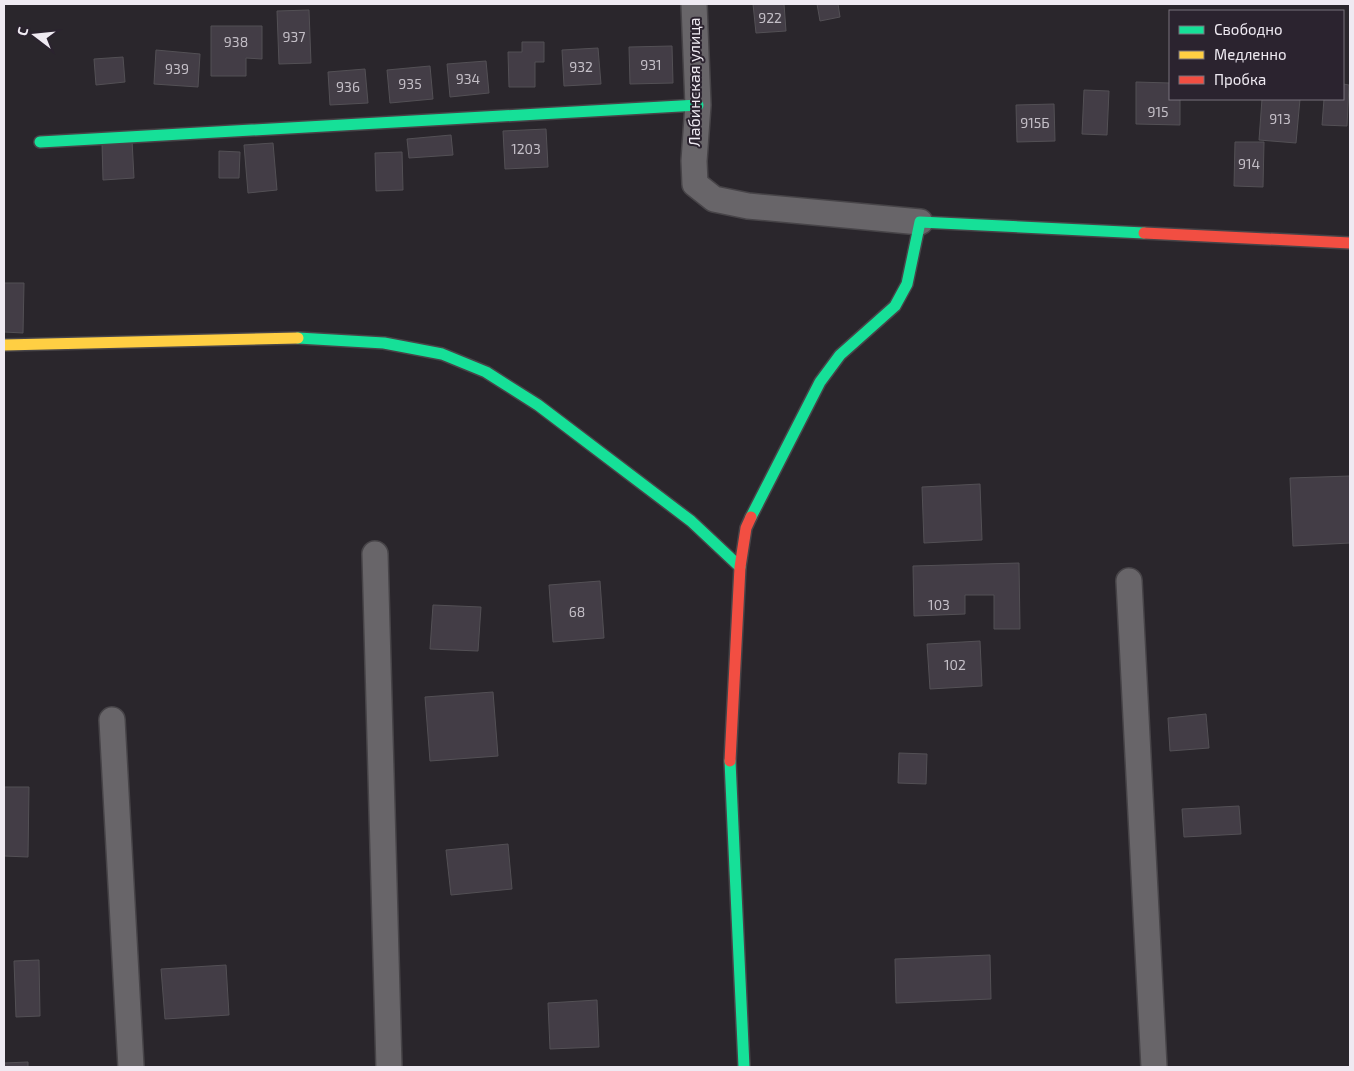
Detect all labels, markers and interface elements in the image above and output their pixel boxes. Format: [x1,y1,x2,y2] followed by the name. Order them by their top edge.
[758,9,782,26] house number: 922
[10,10,60,60] north arrow
[1169,10,1344,100] legend
[684,17,704,147] street label: Лабинская улица
[1214,20,1283,38] text: Свободно
[13,25,31,38] text: С
[283,28,305,45] house number: 937
[224,33,248,50] house number: 938
[1214,45,1287,63] text: Медленно
[640,56,662,73] house number: 931
[569,58,593,75] house number: 932
[165,60,189,77] house number: 939
[456,70,480,87] house number: 934
[1214,70,1266,88] text: Пробка
[398,75,422,92] house number: 935
[336,78,360,95] house number: 936
[1147,103,1169,120] house number: 915
[1269,110,1291,127] house number: 913
[1020,114,1050,131] house number: 915Б
[511,140,541,157] house number: 1203
[1238,155,1260,172] house number: 914
[928,596,950,613] house number: 103
[569,603,585,620] house number: 68
[944,656,966,673] house number: 102

